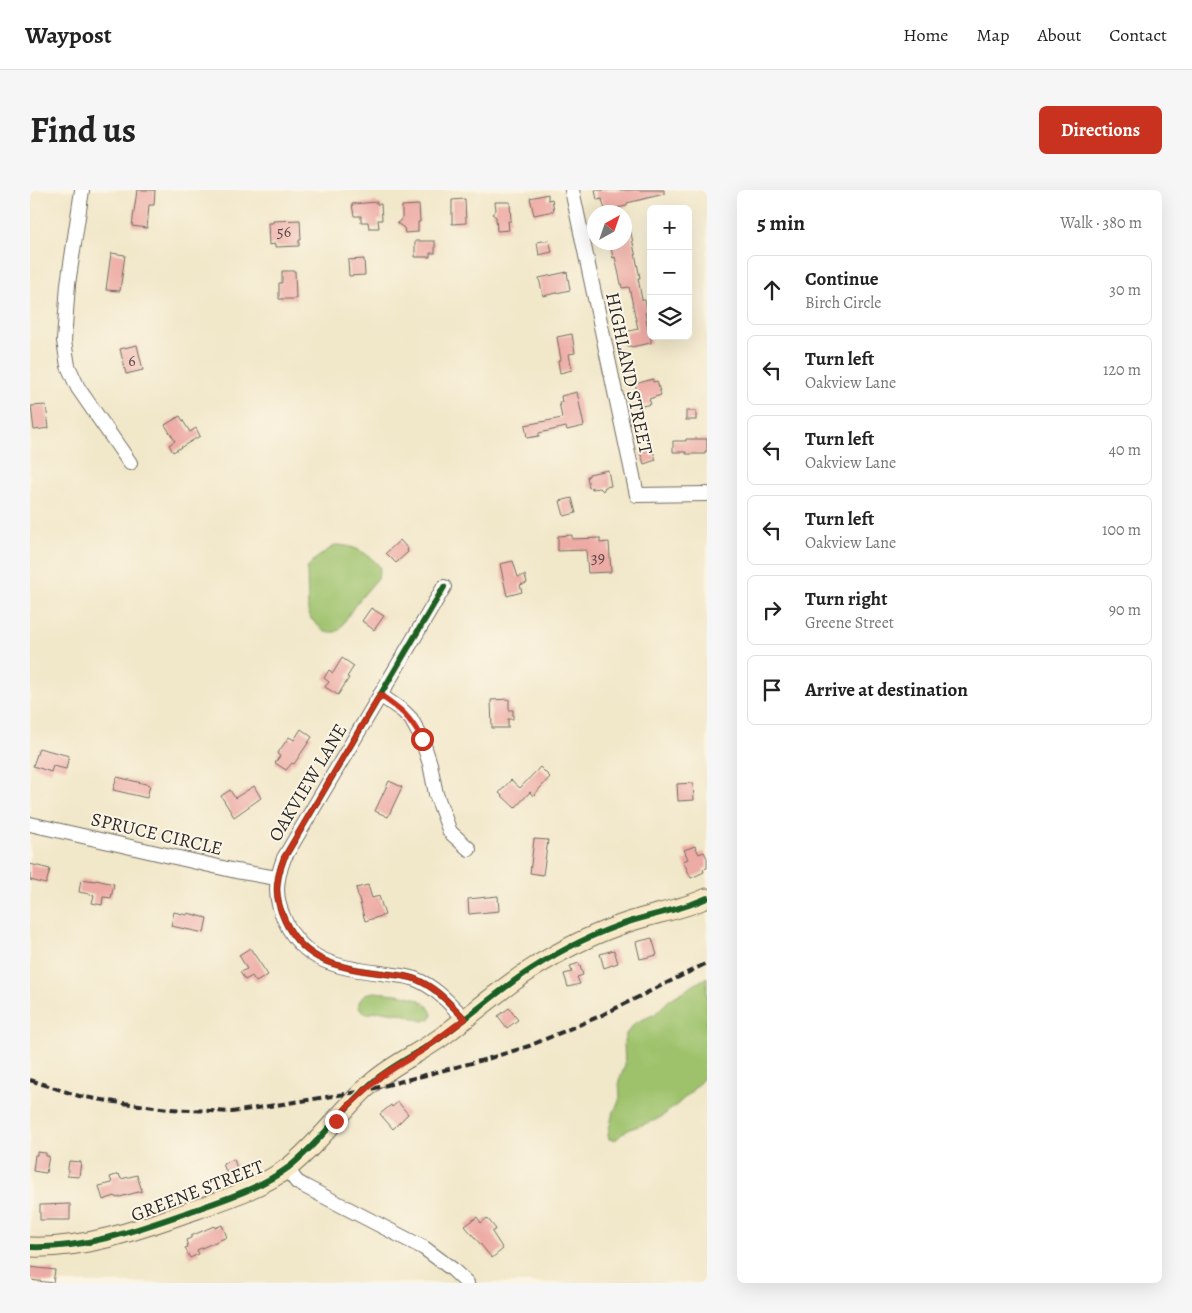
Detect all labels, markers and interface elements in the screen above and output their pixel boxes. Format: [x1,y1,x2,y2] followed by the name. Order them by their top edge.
[25,19,112,51] text: Waypost
[903,23,948,47] text: Home
[976,23,1009,47] text: Map
[1037,23,1081,47] text: About
[1109,23,1167,47] text: Contact
[30,106,136,154] text: Find us
[1039,106,1162,154] button: Directions
[587,205,632,250] north arrow
[647,205,692,340] map controls
[647,205,692,250] button: +
[757,209,805,237] text: 5 min
[1060,212,1142,234] text: Walk · 380 m
[277,221,291,243] house number: 56
[647,250,692,295] button: −
[805,266,879,292] text: Continue
[758,276,786,304] icon: ahead
[1109,279,1141,301] text: 30 m
[599,290,659,457] street label: HIGHLAND STREET
[805,292,881,314] text: Birch Circle
[647,295,692,340] button: layers
[805,346,874,372] text: Turn left
[128,350,136,372] house number: 6
[758,356,786,384] icon: left
[1103,359,1141,381] text: 120 m
[805,372,896,394] text: Oakview Lane
[805,426,874,452] text: Turn left
[758,436,786,464] icon: left
[1109,439,1141,461] text: 40 m
[805,452,896,474] text: Oakview Lane
[805,506,874,532] text: Turn left
[758,516,786,544] icon: left
[1102,519,1141,541] text: 100 m
[805,532,896,554] text: Oakview Lane
[591,547,605,569] house number: 39
[805,586,887,612] text: Turn right
[758,596,786,624] icon: right
[1109,599,1141,621] text: 90 m
[805,612,894,634] text: Greene Street
[758,676,786,704] icon: arrive
[805,677,968,703] text: Arrive at destination
[262,719,353,846] street label: OAKVIEW LANE
[411,728,434,751] route start
[88,806,225,862] street label: SPRUCE CIRCLE
[325,1110,348,1133] route end
[127,1153,268,1228] street label: GREENE STREET

